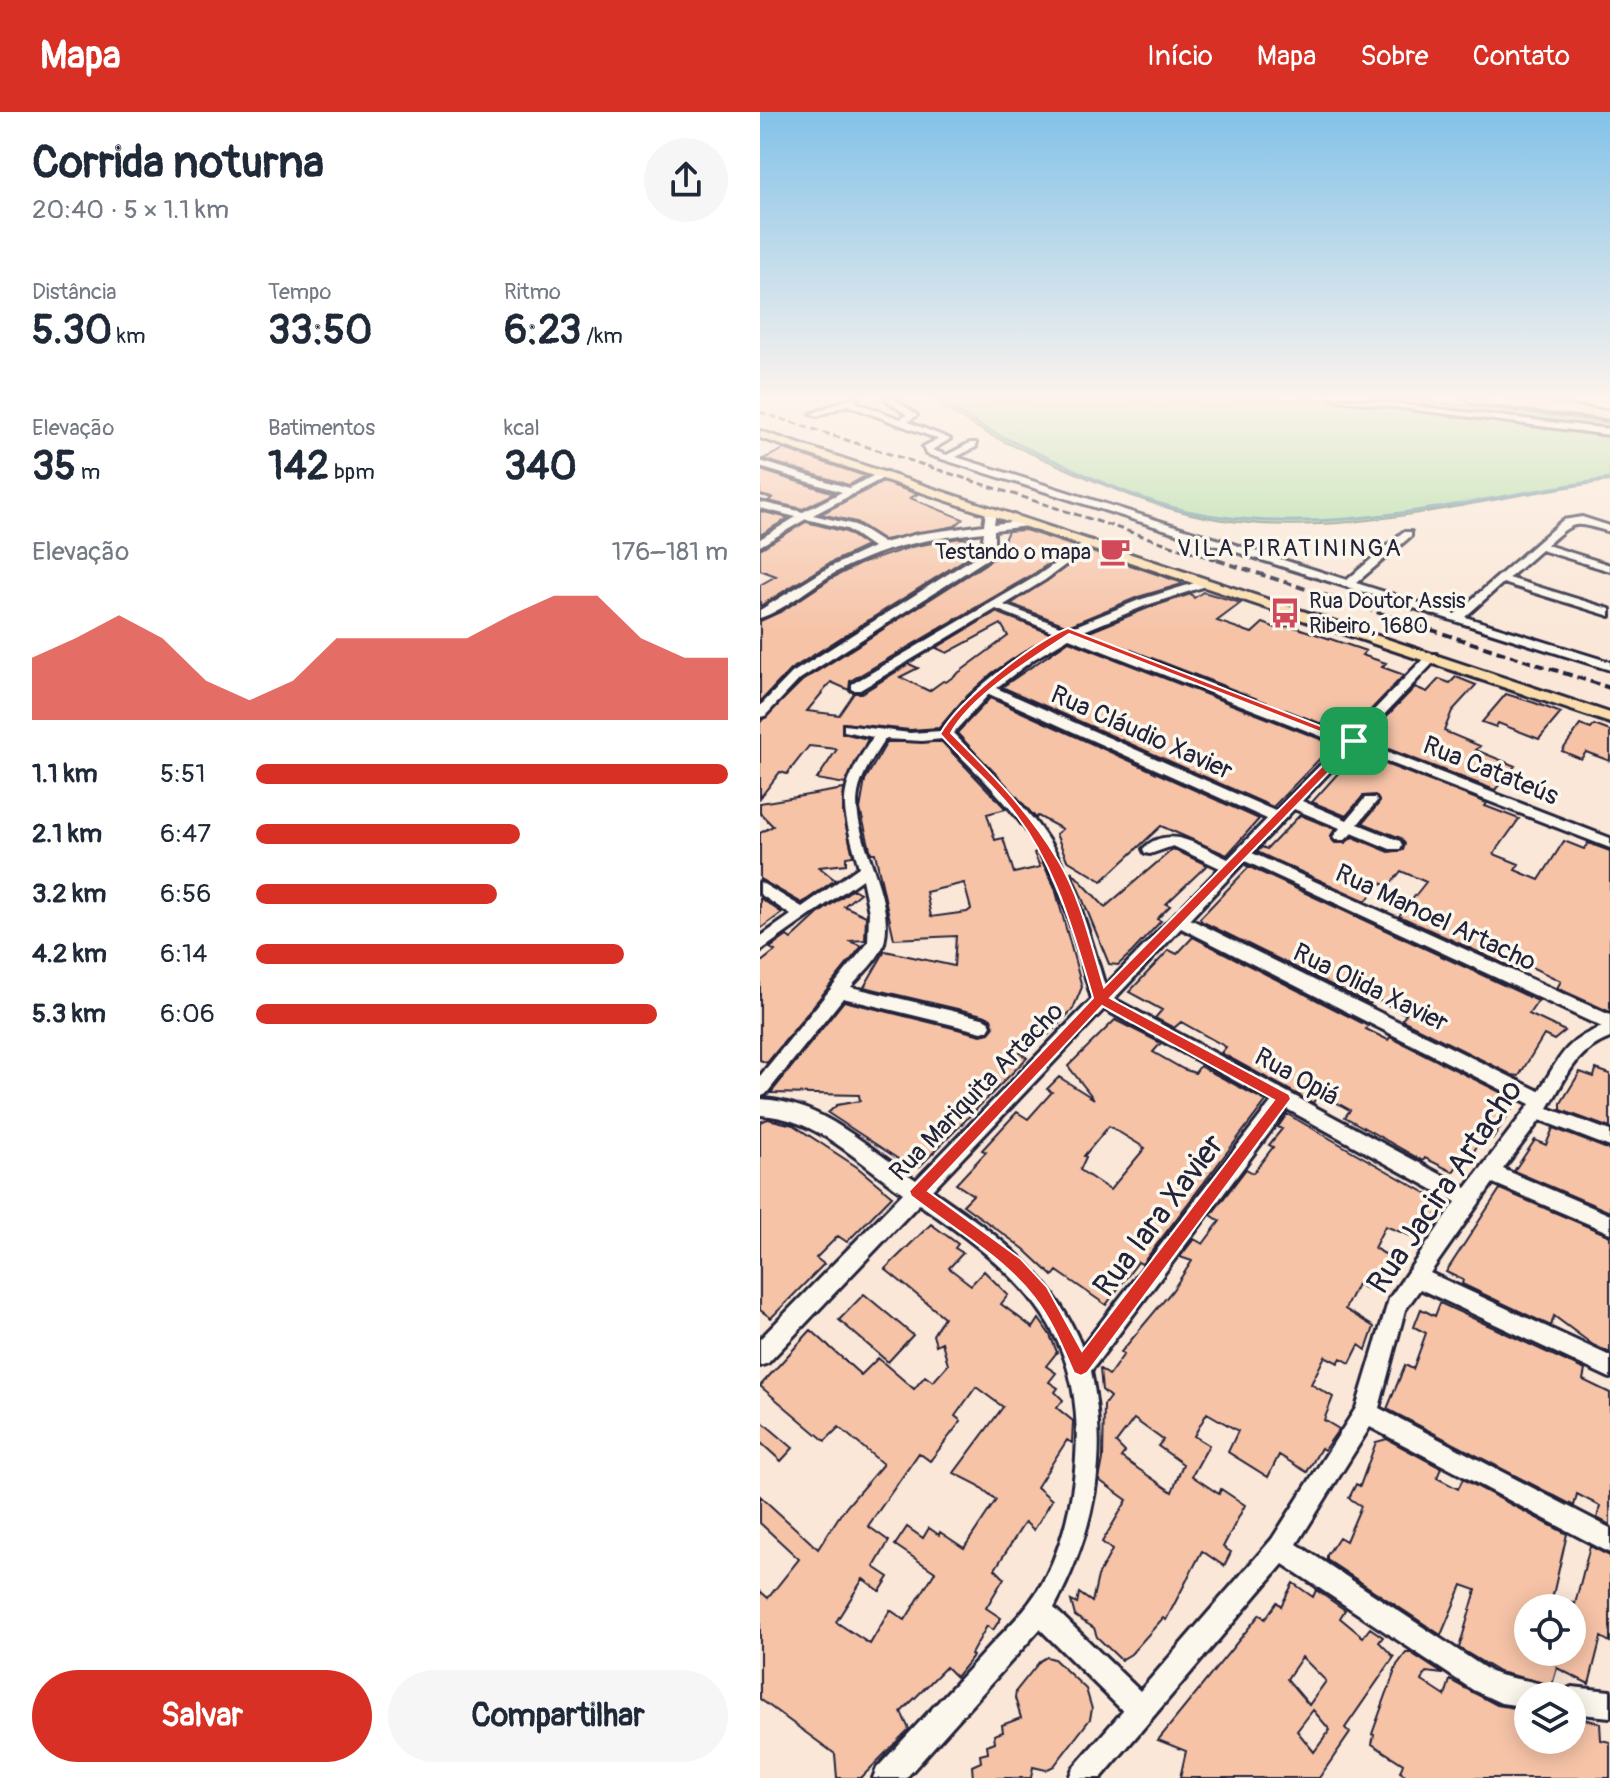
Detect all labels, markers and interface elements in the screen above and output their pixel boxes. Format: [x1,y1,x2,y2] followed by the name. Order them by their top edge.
[40,32,121,80] text: Mapa
[1147,39,1213,74] text: Início
[1257,39,1316,74] text: Mapa
[1360,39,1429,74] text: Sobre
[1473,39,1570,74] text: Contato
[32,136,324,191] text: Corrida noturna
[644,138,728,222] button: share
[32,194,229,226] text: 20:40 · 5 × 1.1 km
[32,278,116,306] text: Distância
[268,278,331,306] text: Tempo
[504,278,561,306] text: Ritmo
[32,306,112,355] text: 5.30
[268,306,372,355] text: 33:50
[504,306,581,355] text: 6:23
[112,322,146,350] text: km
[581,322,623,350] text: /km
[32,414,114,442] text: Elevação
[268,414,375,442] text: Batimentos
[504,414,540,442] text: kcal
[32,442,76,491] text: 35
[268,442,329,491] text: 142
[504,442,577,491] text: 340
[76,458,100,486] text: m
[329,458,375,486] text: bpm
[1098,534,1132,568] cafe icon: Testando o mapa
[1177,534,1403,563] district label: VILA PIRATININGA
[32,536,129,568] text: Elevação
[611,536,728,568] text: 176–181 m
[935,538,1091,566] place label: Testando o mapa
[1309,587,1466,640] place label: Rua Doutor Assis Ribeiro, 1680
[1268,596,1302,630] bus stop icon: Rua Doutor Assis Ribeiro, 1680
[1046,679,1238,788] street label: Rua Cláudio Xavier
[1320,707,1388,775] pin
[1332,719,1376,763] icon: arrive
[1418,729,1563,813] street label: Rua Catateús
[32,758,98,790] text: 1.1 km
[160,758,205,790] text: 5:51
[32,818,102,850] text: 2.1 km
[160,818,211,850] text: 6:47
[1330,857,1541,978] street label: Rua Manoel Artacho
[32,878,106,910] text: 3.2 km
[160,878,211,910] text: 6:56
[1288,936,1454,1040] street label: Rua Olida Xavier
[32,938,107,970] text: 4.2 km
[160,938,207,970] text: 6:14
[883,995,1070,1188] street label: Rua Mariquita Artacho
[32,998,106,1030] text: 5.3 km
[160,998,215,1030] text: 6:06
[1249,1041,1344,1113] street label: Rua Opiá
[1358,1072,1531,1301] street label: Rua Jacira Artacho
[1084,1126,1233,1305] street label: Rua Iara Xavier
[1514,1594,1586,1754] map controls
[1514,1594,1586,1666] button: locate
[32,1670,372,1762] button: Salvar
[388,1670,728,1762] button: Compartilhar
[1514,1682,1586,1754] button: layers

